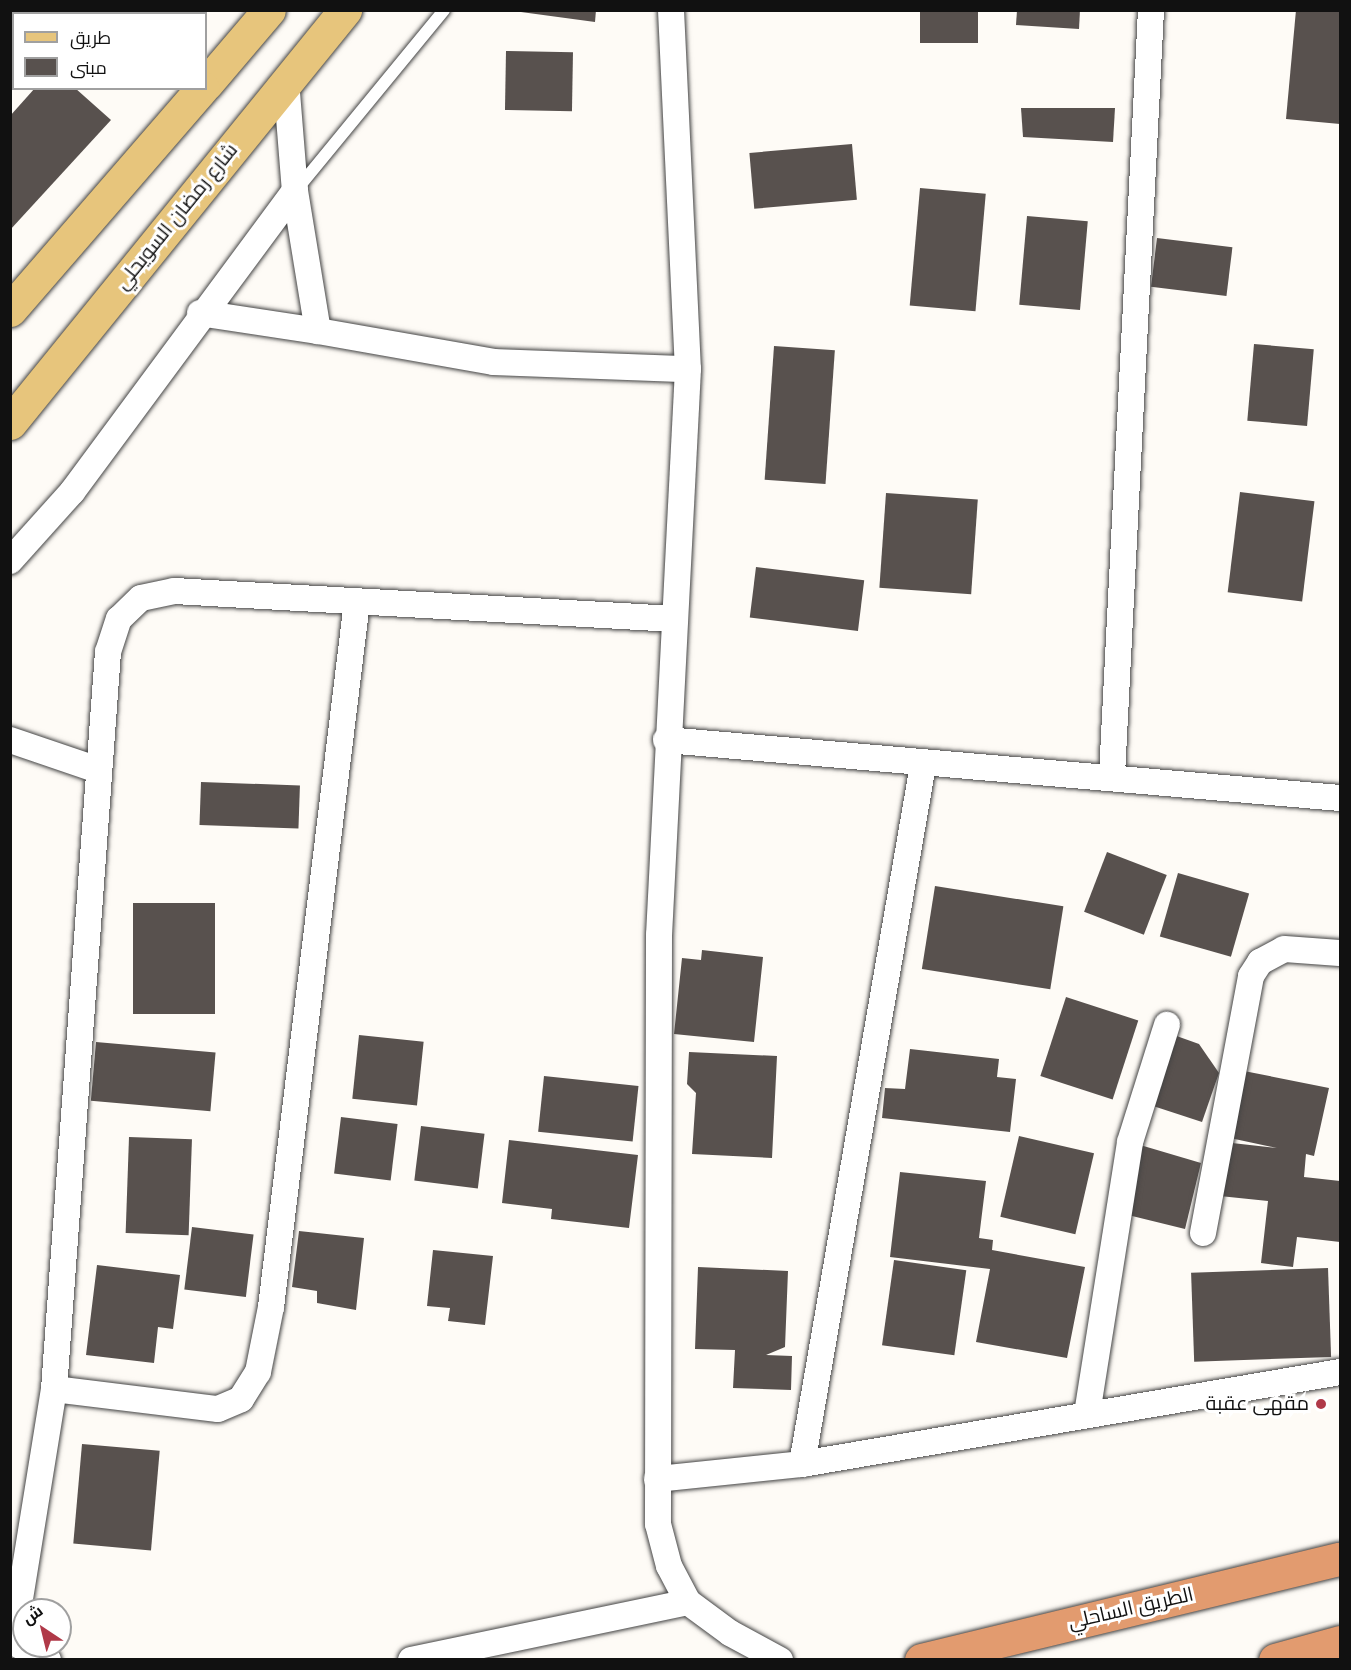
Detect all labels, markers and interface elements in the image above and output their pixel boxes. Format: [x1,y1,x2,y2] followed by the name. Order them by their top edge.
[12,12,207,90] legend
[70,25,111,52] text: طريق
[70,55,107,82] text: مبنى
[111,139,243,295] street label: شارع رمضان السويحلي
[1205,1392,1309,1416] place label: مقهى عقبة
[1314,1397,1328,1411] marker: مقهى عقبة
[1066,1583,1196,1635] street label: الطريق الساحلي
[12,1598,72,1658] north arrow
[18,1599,48,1631] text: ش

